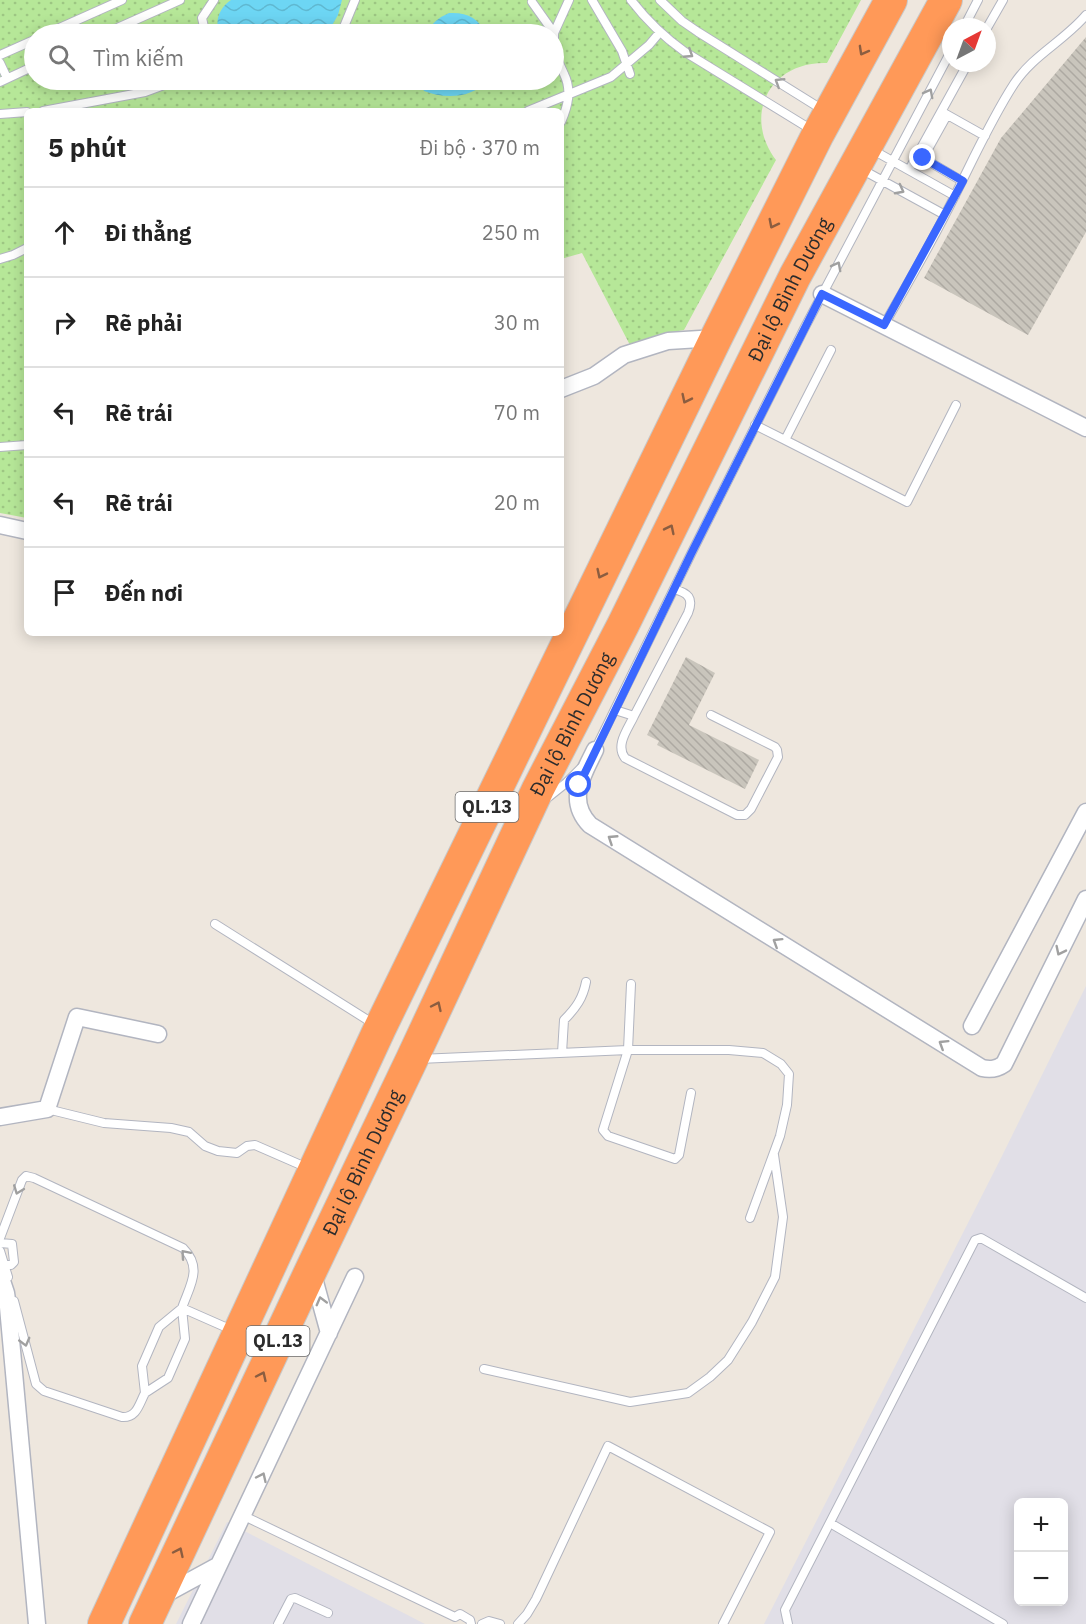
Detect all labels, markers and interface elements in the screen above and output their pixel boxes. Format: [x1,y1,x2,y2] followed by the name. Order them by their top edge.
[942,18,996,72] north arrow
[24,24,564,90] search box
[45,41,78,74] icon: search
[93,43,184,72] text: Tìm kiếm
[858,45,870,55] one-way arrow
[683,46,693,58] one-way arrow
[775,78,785,90] one-way arrow
[922,89,933,99] one-way arrow
[48,130,127,164] text: 5 phút
[420,134,540,161] text: Đi bộ · 370 m
[909,144,935,170] route end
[894,183,904,194] one-way arrow
[741,212,838,366] street label: Đại lộ Bình Dương
[48,216,81,249] icon: ahead
[105,218,191,247] text: Đi thẳng
[768,218,780,229] one-way arrow
[482,219,540,246] text: 250 m
[830,261,842,272] one-way arrow
[48,306,81,339] icon: right
[105,308,182,337] text: Rẽ phải
[494,309,540,336] text: 30 m
[682,393,694,404] one-way arrow
[48,396,81,429] icon: left
[105,398,173,427] text: Rẽ trái
[494,399,540,426] text: 70 m
[48,486,81,519] icon: left
[105,488,173,517] text: Rẽ trái
[494,489,540,516] text: 20 m
[663,525,674,536] one-way arrow
[596,568,608,579] one-way arrow
[48,576,81,609] icon: arrive
[105,578,183,607] text: Đến nơi
[523,647,620,801] street label: Đại lộ Bình Dương
[565,771,591,797] route start
[456,792,518,822] road number: QL.13
[608,834,618,846] one-way arrow
[773,938,784,949] one-way arrow
[1056,945,1068,956] one-way arrow
[430,1002,442,1013] one-way arrow
[939,1040,949,1052] one-way arrow
[316,1085,409,1240] street label: Đại lộ Bình Dương
[13,1185,26,1195] one-way arrow
[181,1250,192,1260] one-way arrow
[315,1296,328,1306] one-way arrow
[246,1326,310,1356] road number: QL.13
[18,1336,30,1347] one-way arrow
[254,1371,266,1382] one-way arrow
[255,1472,267,1483] one-way arrow
[1014,1498,1068,1606] map controls
[1014,1498,1068,1552] button: +
[172,1548,184,1559] one-way arrow
[1014,1552,1068,1606] button: −

